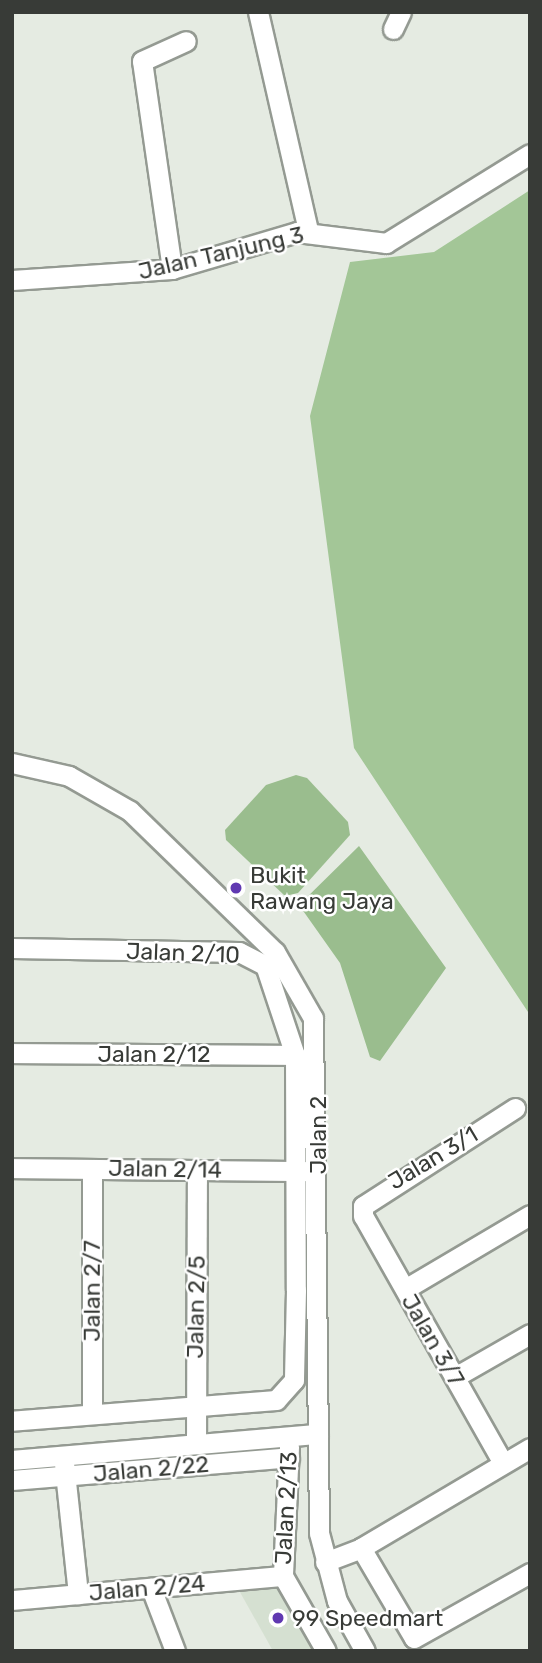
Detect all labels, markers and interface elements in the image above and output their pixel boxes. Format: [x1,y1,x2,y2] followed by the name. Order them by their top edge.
[135,220,307,286] street label: Jalan Tanjung 3
[250,861,394,915] place label: Bukit Rawang Jaya
[228,880,244,896] marker: Bukit Rawang Jaya
[126,937,240,969] street label: Jalan 2/10
[98,1040,210,1068] street label: Jalan 2/12
[304,1096,332,1174] street label: Jalan 2
[383,1121,483,1195] street label: Jalan 3/1
[108,1154,222,1184] street label: Jalan 2/14
[78,1240,106,1342] street label: Jalan 2/7
[181,1255,211,1359] street label: Jalan 2/5
[396,1289,470,1391] street label: Jalan 3/7
[92,1450,210,1488] street label: Jalan 2/22
[269,1451,303,1565] street label: Jalan 2/13
[88,1569,206,1607] street label: Jalan 2/24
[292,1604,443,1632] place label: 99 Speedmart
[270,1610,286,1626] marker: 99 Speedmart

